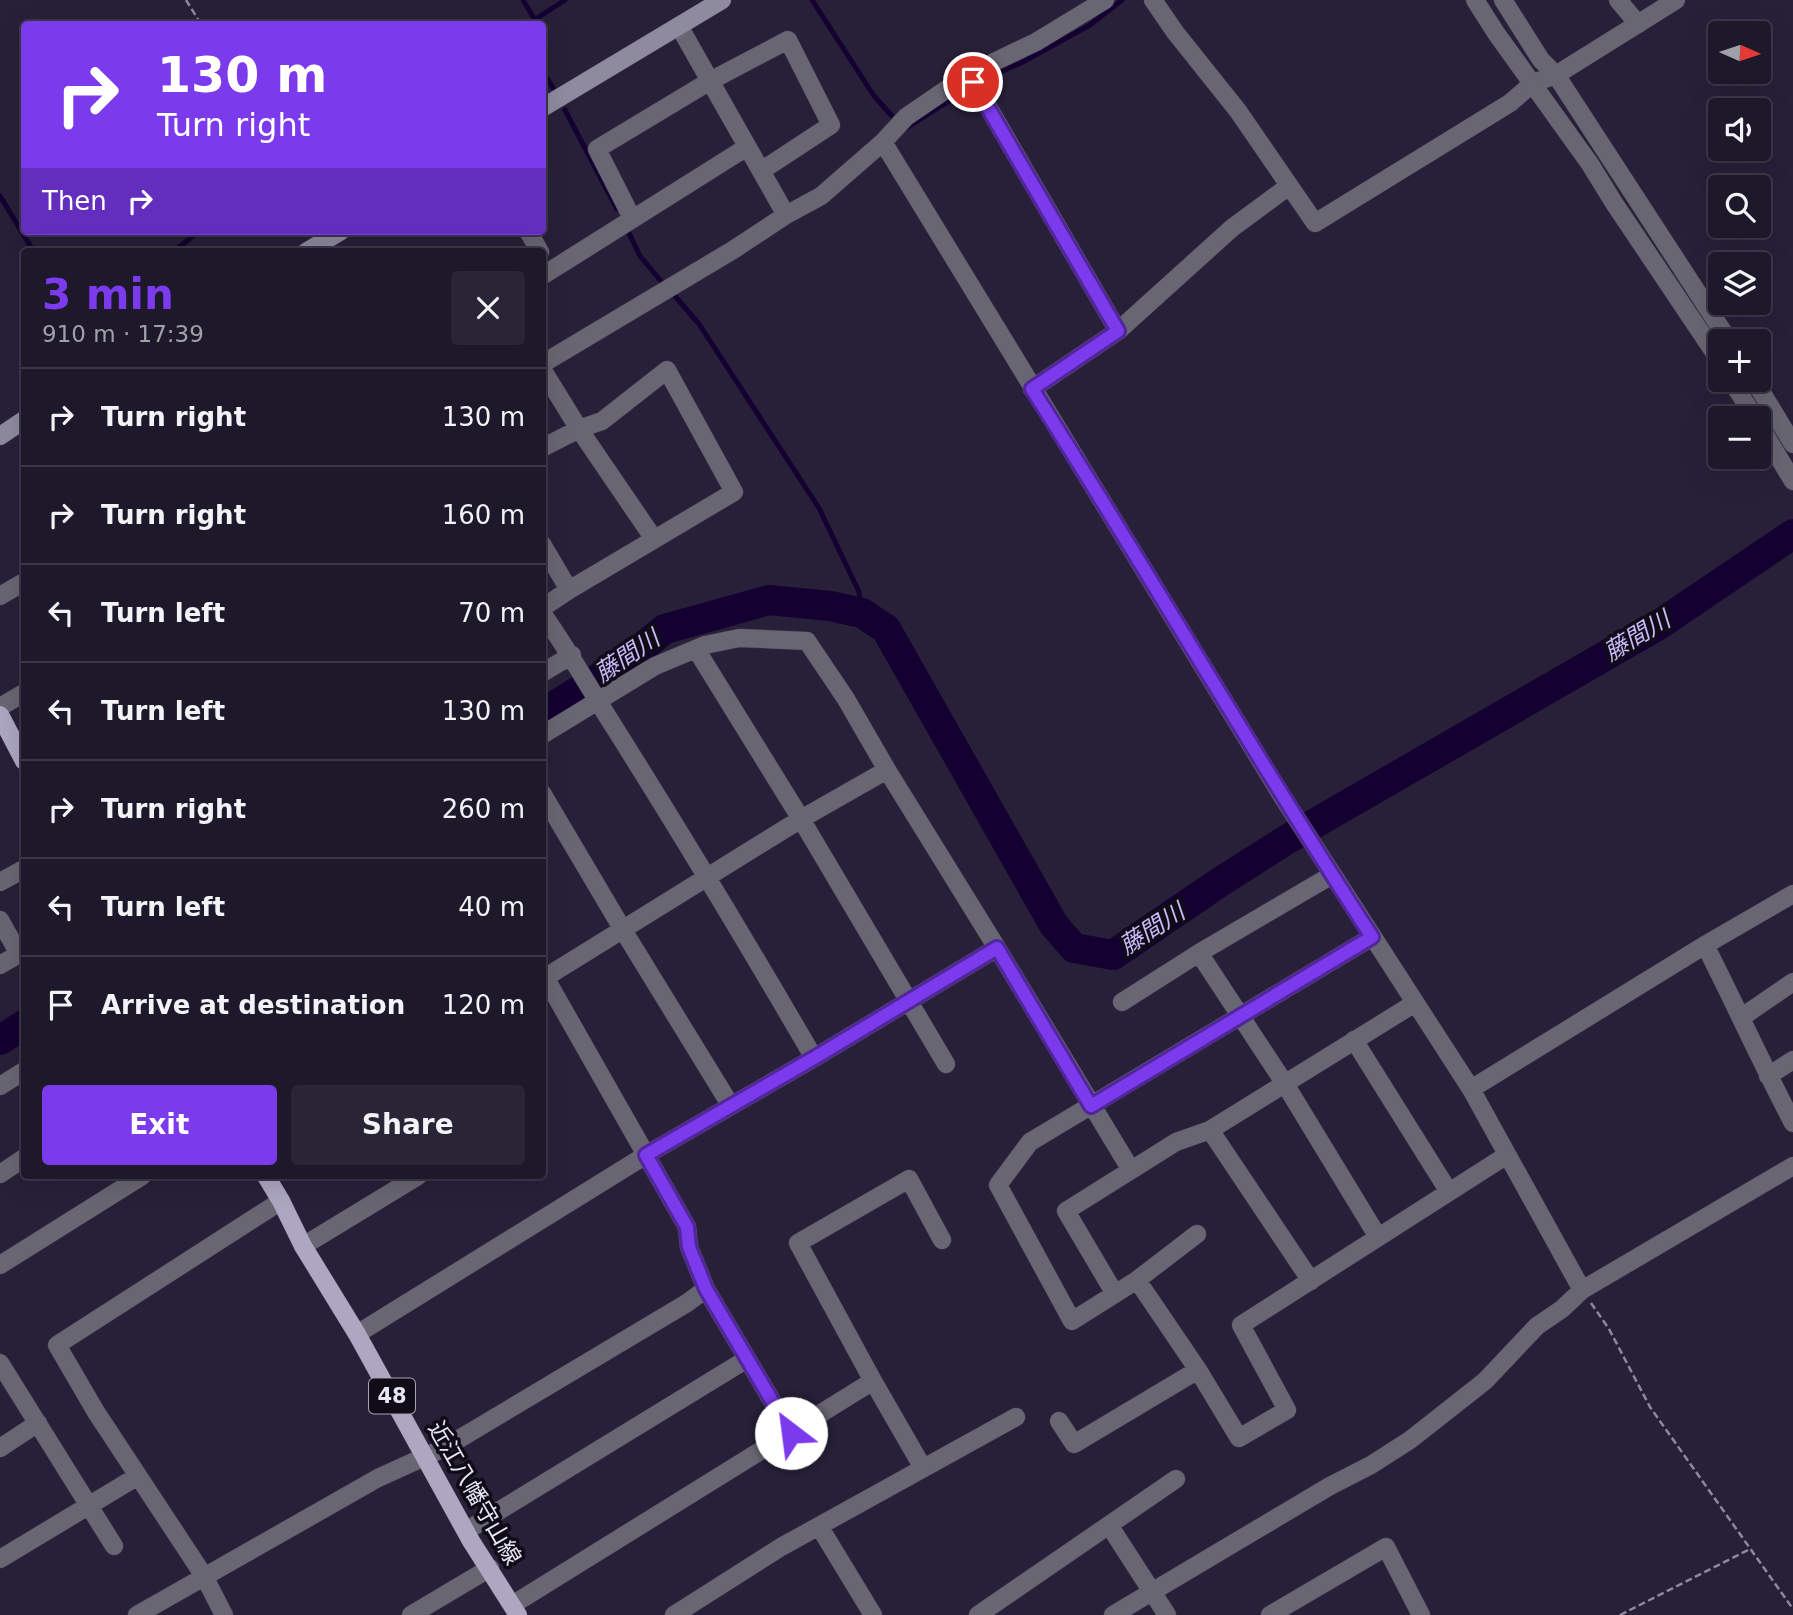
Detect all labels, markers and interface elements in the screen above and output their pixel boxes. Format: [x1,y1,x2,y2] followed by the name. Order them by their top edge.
[1708,21,1771,84] north arrow
[1708,21,1771,469] map controls
[157,47,327,104] text: 130 m
[42,49,133,140] icon: right
[943,52,1003,112] pin
[954,63,992,101] icon: arrive
[1708,98,1771,161] button: sound
[157,106,310,144] text: Turn right
[1708,175,1771,238] button: search
[121,182,159,220] icon: right
[42,186,107,216] text: Then
[1708,252,1771,315] button: layers
[42,270,174,319] text: 3 min
[451,271,525,345] button: close
[42,321,204,347] text: 910 m · 17:39
[1708,329,1771,392] button: +
[42,398,80,436] icon: right
[101,402,246,432] text: Turn right
[442,402,525,432] text: 130 m
[1708,406,1771,469] button: −
[42,496,80,534] icon: right
[101,500,246,530] text: Turn right
[442,500,525,530] text: 160 m
[42,594,80,632] icon: left
[101,598,225,628] text: Turn left
[458,598,525,628] text: 70 m
[1599,604,1678,667] water label: 藤間川
[589,623,667,688] water label: 藤間川
[42,692,80,730] icon: left
[101,696,225,726] text: Turn left
[442,696,525,726] text: 130 m
[42,790,80,828] icon: right
[101,794,246,824] text: Turn right
[442,794,525,824] text: 260 m
[42,888,80,926] icon: left
[101,892,225,922] text: Turn left
[458,892,525,922] text: 40 m
[1114,896,1192,960] water label: 藤間川
[42,986,80,1024] icon: arrive
[101,990,405,1020] text: Arrive at destination
[442,990,525,1020] text: 120 m
[42,1085,277,1165] button: Exit
[291,1085,525,1165] button: Share
[369,1378,415,1414] road number: 48
[754,1396,828,1470] position arrow
[423,1417,527,1569] street label: 近江八幡守山線

